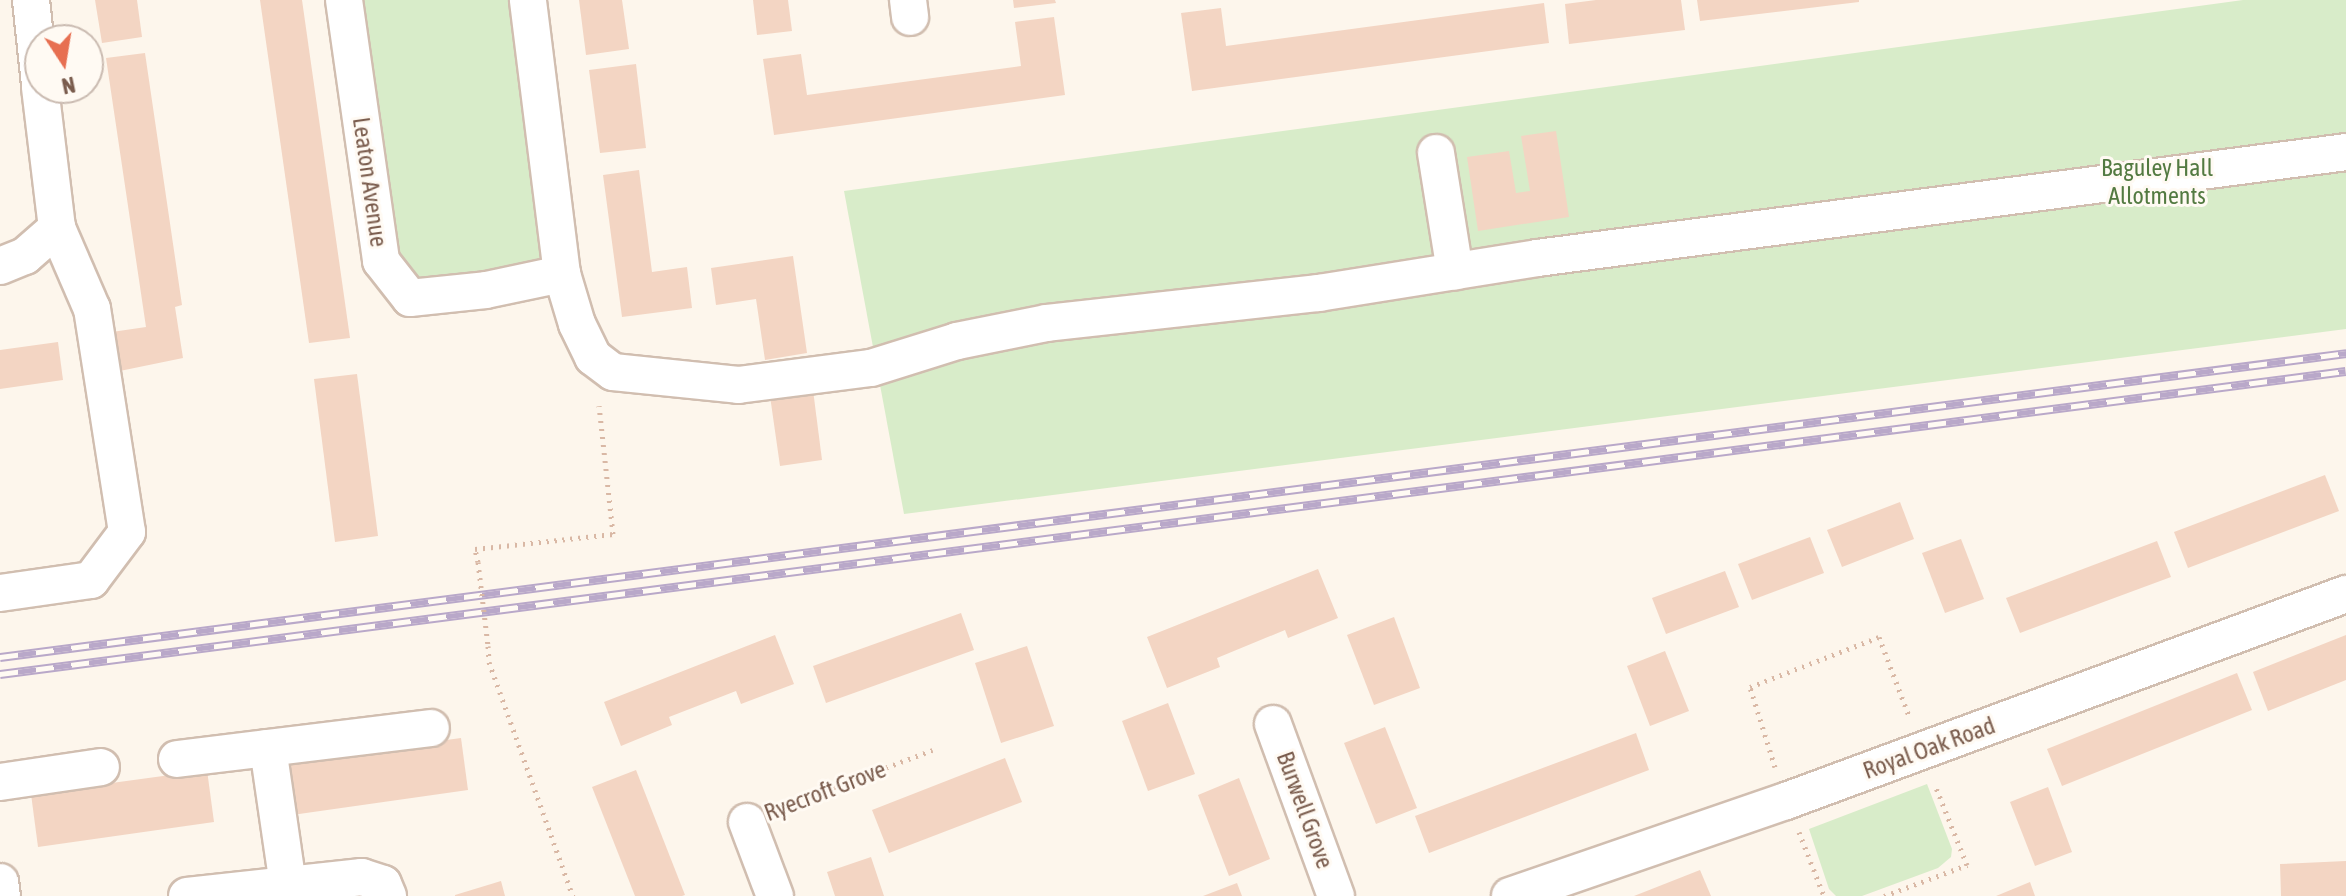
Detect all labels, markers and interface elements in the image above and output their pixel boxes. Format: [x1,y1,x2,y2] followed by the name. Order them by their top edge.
[24,24,104,104] north arrow
[60,71,78,100] text: N
[347,115,393,249] street label: Leaton Avenue
[2101,154,2213,210] park label: Baguley Hall Allotments
[1859,711,1999,785] street label: Royal Oak Road
[1271,748,1339,872] street label: Burwell Grove
[760,755,890,827] street label: Ryecroft Grove

